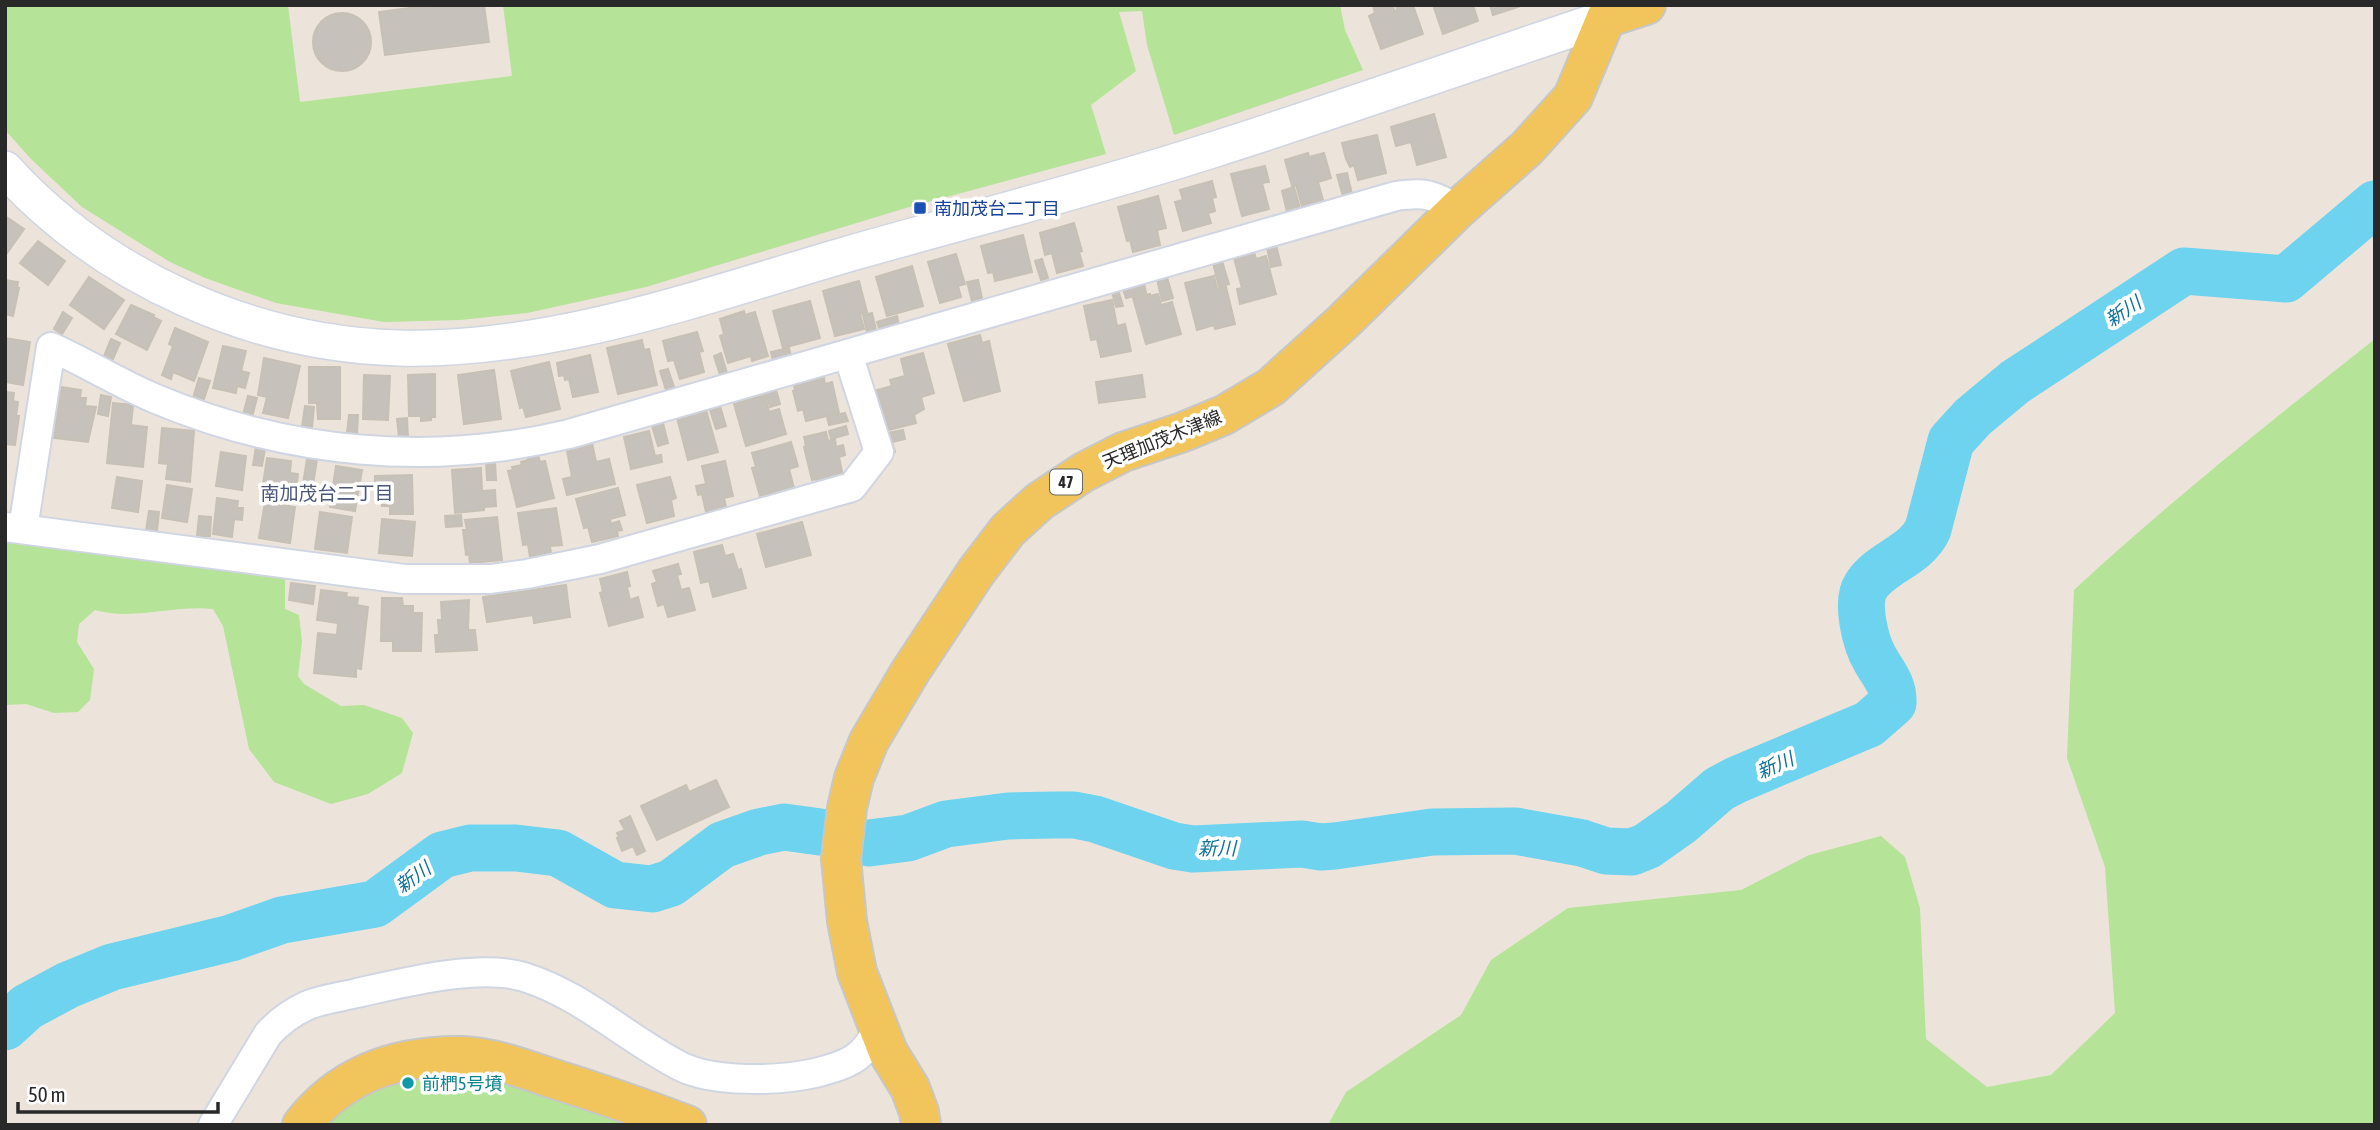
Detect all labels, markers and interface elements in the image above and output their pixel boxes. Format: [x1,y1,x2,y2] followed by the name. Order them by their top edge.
[934,198,1060,219] place label: 南加茂台二丁目
[912,200,928,216] marker: 南加茂台二丁目
[2101,290,2147,331] water label: 新川
[1100,406,1224,472] street label: 天理加茂木津線
[1050,470,1082,495] road number: 47
[260,482,394,504] district label: 南加茂台二丁目
[1753,746,1799,783] water label: 新川
[1198,837,1238,859] water label: 新川
[391,856,436,897] water label: 新川
[18,1070,217,1114] scale bar
[422,1073,502,1094] place label: 前椚5号墳
[400,1075,416,1091] marker: 前椚5号墳
[28,1082,66,1106] text: 50 m

